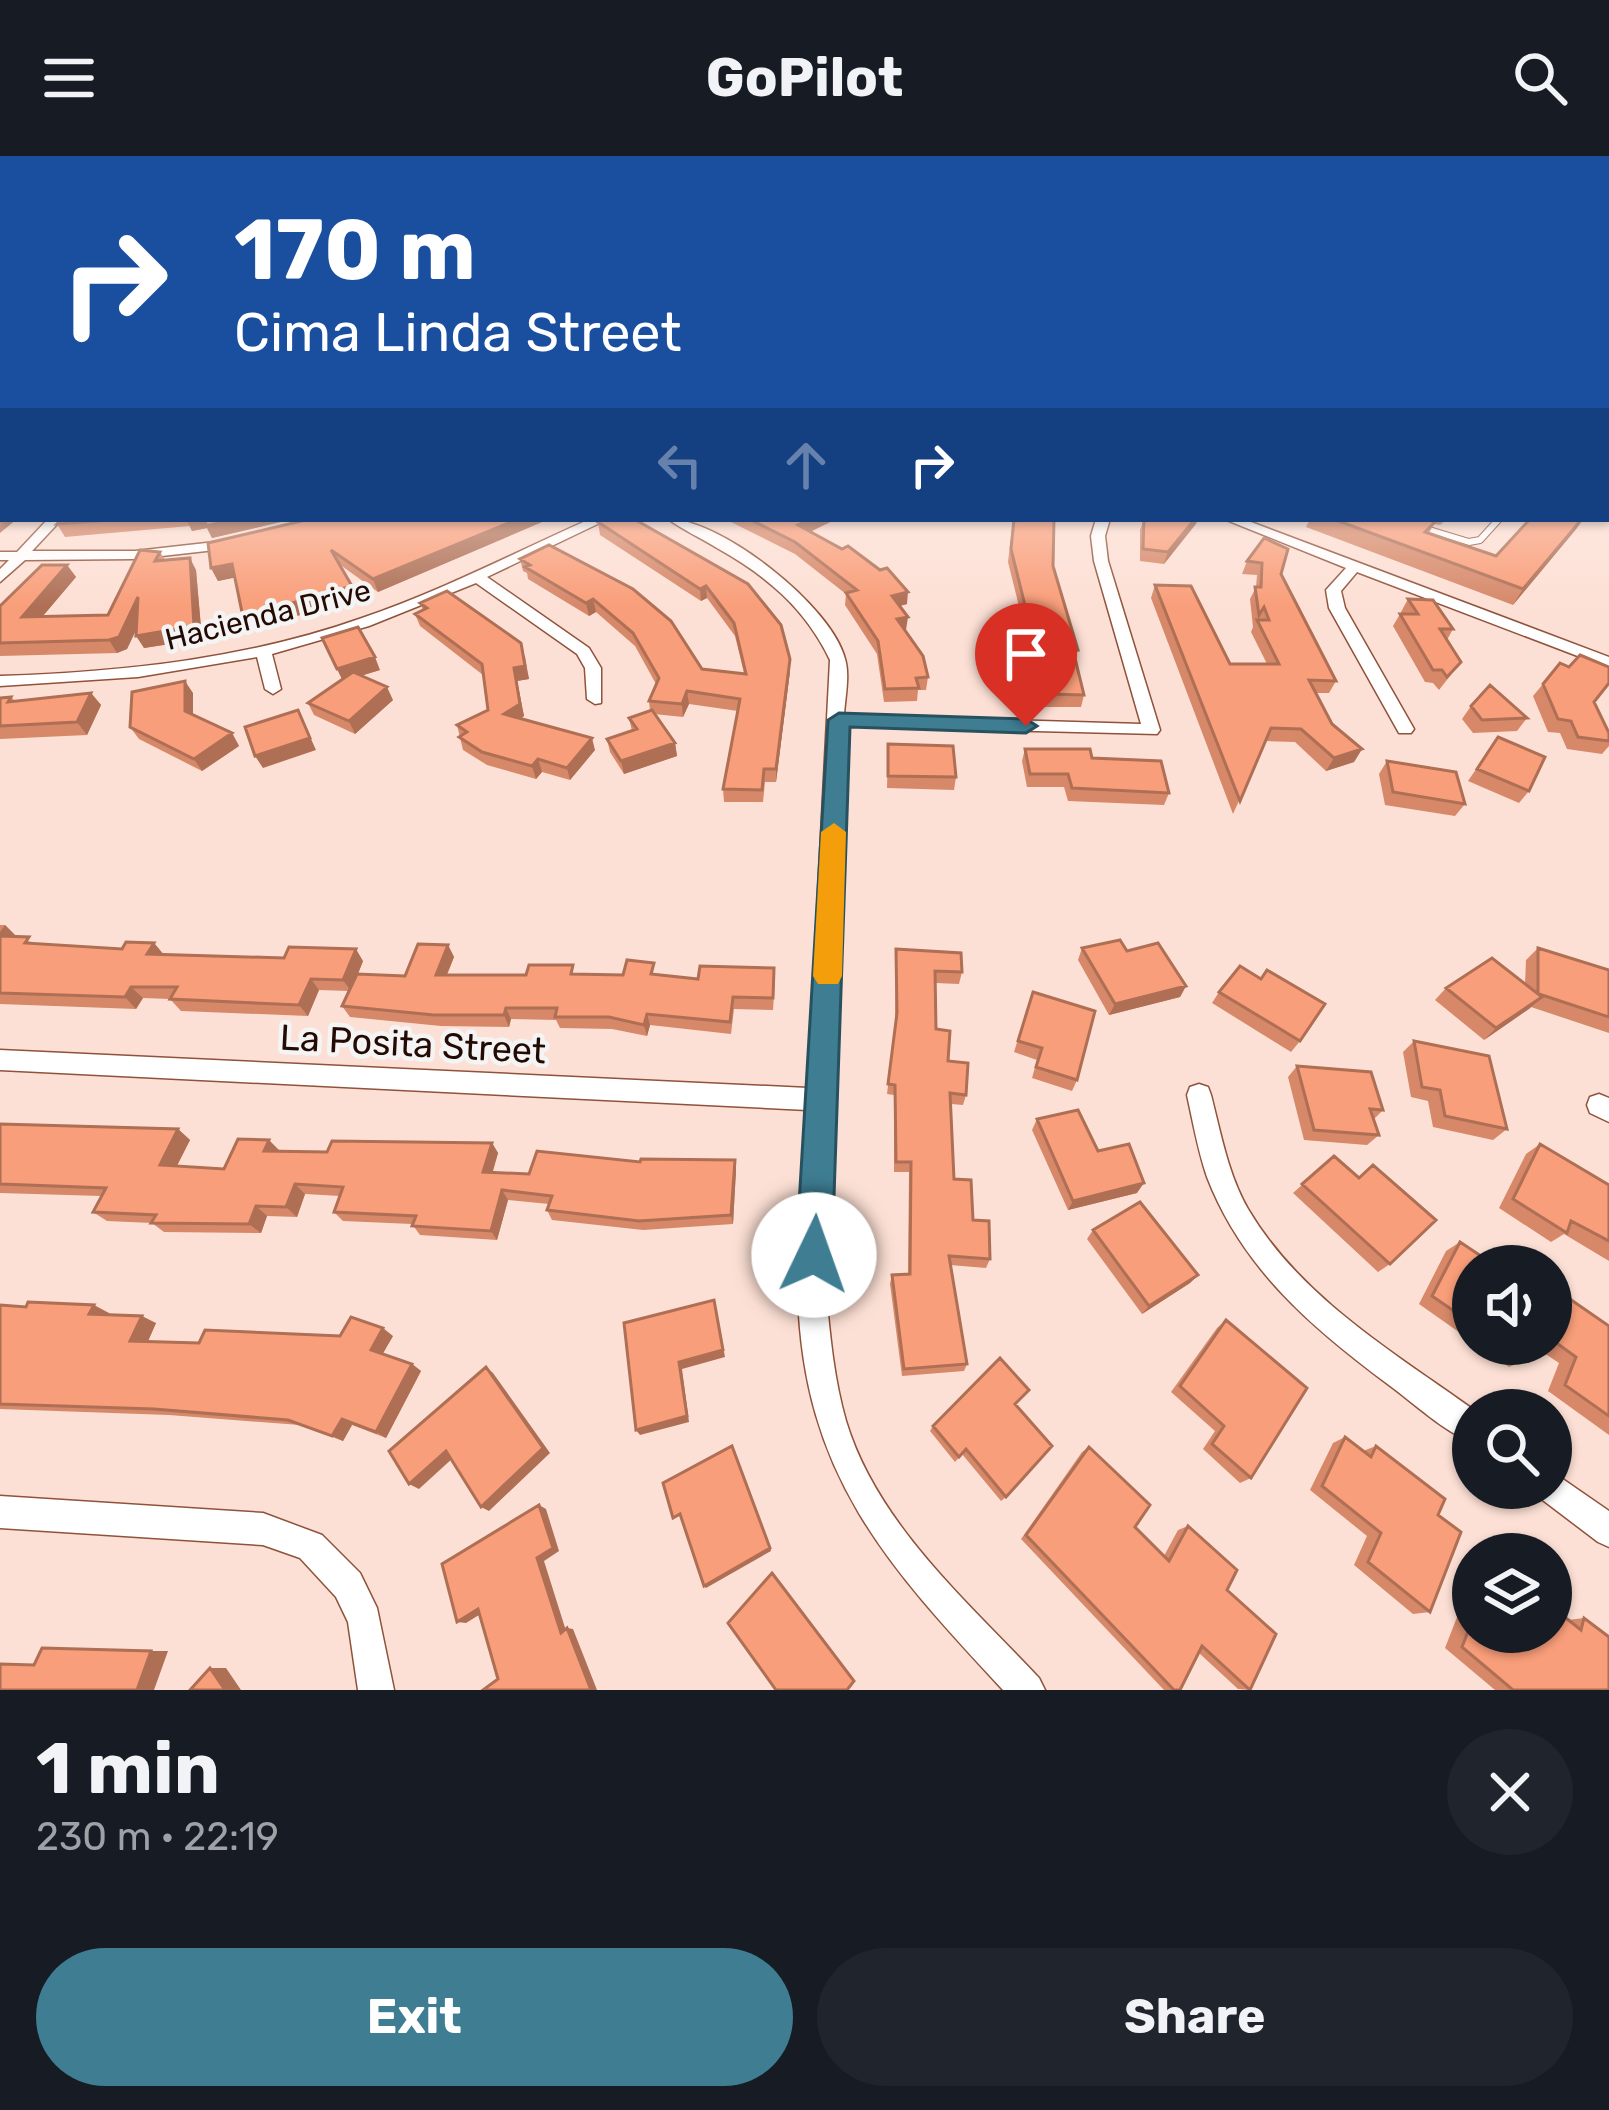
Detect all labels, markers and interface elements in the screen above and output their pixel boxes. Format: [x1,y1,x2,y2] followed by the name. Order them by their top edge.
[36,45,102,111] icon: menu
[1507,45,1573,111] icon: search
[706,46,903,110] text: GoPilot
[234,200,476,300] text: 170 m
[36,204,192,360] icon: right
[234,301,682,365] text: Cima Linda Street
[647,432,713,498] icon: left
[773,432,839,498] icon: ahead
[899,432,965,498] icon: right
[161,572,375,658] street label: Hacienda Drive
[975,603,1077,726] pin
[993,621,1059,687] icon: arrive
[279,1016,547,1072] street label: La Posita Street
[751,1192,877,1318] position arrow
[1452,1245,1572,1653] map controls
[1452,1245,1572,1365] button: sound
[1452,1389,1572,1509] button: search
[1452,1533,1572,1653] button: layers
[36,1726,220,1811] text: 1 min
[1447,1729,1573,1855] button: close
[36,1814,279,1860] text: 230 m · 22:19
[36,1948,793,2086] button: Exit
[817,1948,1573,2086] button: Share

